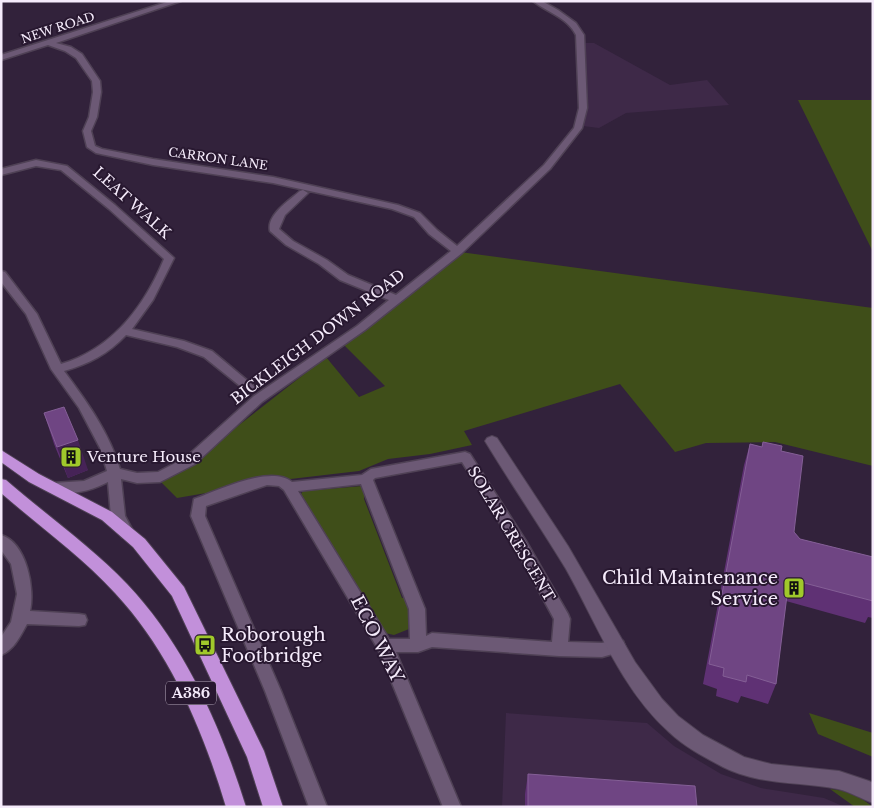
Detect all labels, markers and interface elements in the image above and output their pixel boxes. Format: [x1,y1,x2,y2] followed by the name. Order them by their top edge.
[19,9,97,47] street label: NEW ROAD
[167,144,269,173] street label: CARRON LANE
[89,163,175,243] street label: LEAT WALK
[227,265,408,408] street label: BICKLEIGH DOWN ROAD
[59,445,83,469] building icon: Venture House
[86,447,201,466] place label: Venture House
[463,463,559,605] street label: SOLAR CRESCENT
[602,567,778,610] place label: Child Maintenance Service
[782,576,806,600] building icon: Child Maintenance Service
[346,592,409,687] street label: ECO WAY
[221,624,326,667] place label: Roborough Footbridge
[193,633,217,657] bus stop icon: Roborough Footbridge
[166,681,216,704] road number: A386

